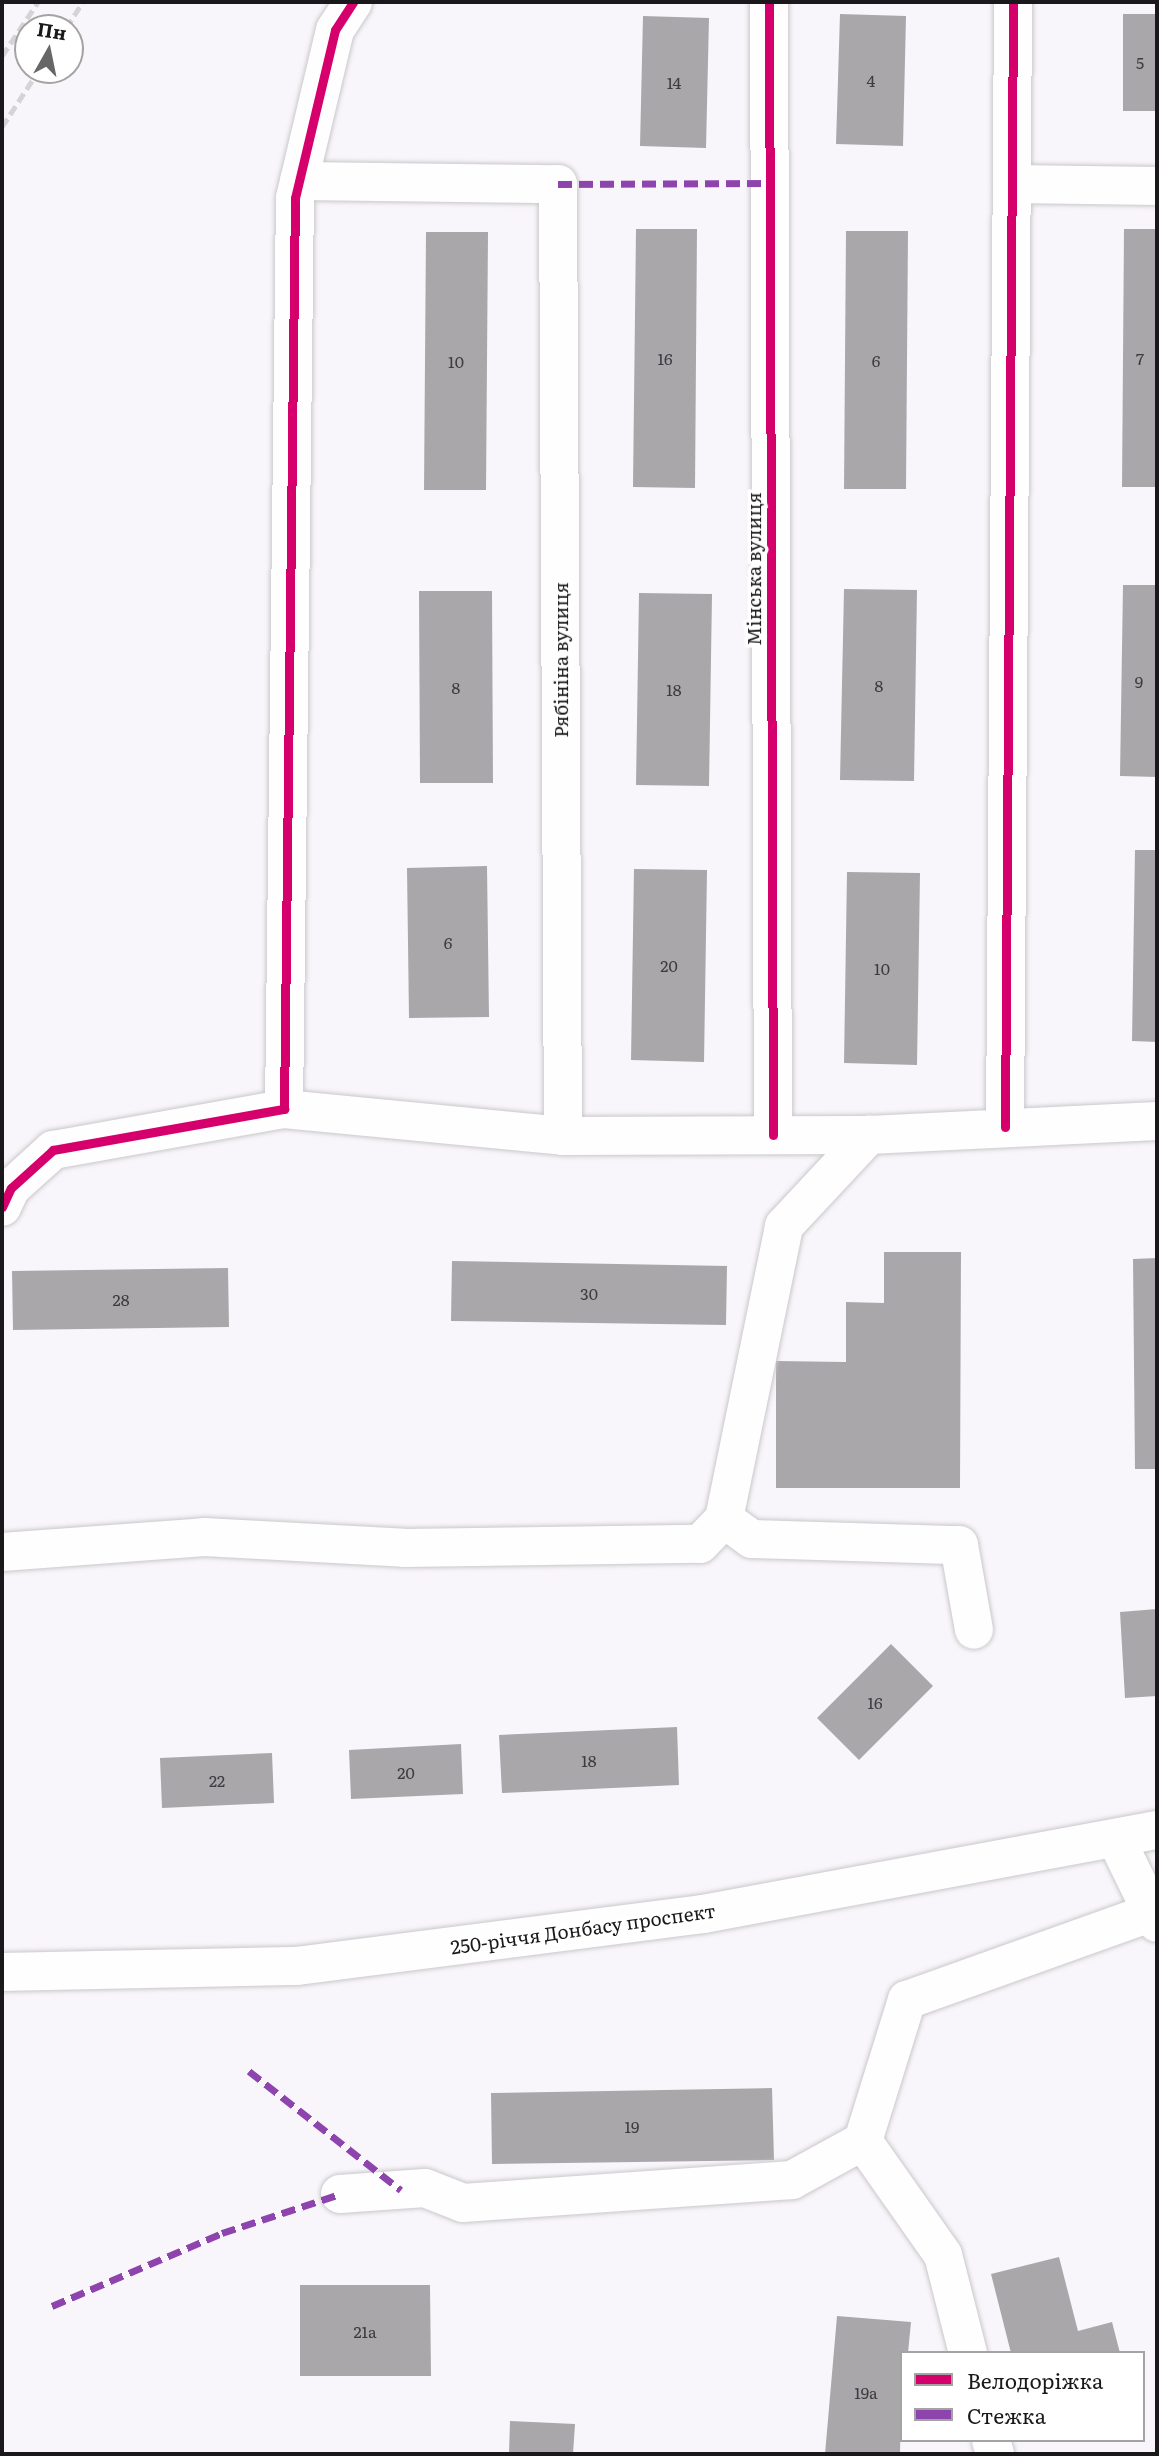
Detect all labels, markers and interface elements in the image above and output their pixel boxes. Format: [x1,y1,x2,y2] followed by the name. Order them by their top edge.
[14,14,84,84] north arrow
[35,14,69,46] text: Пн
[1136,52,1144,72] house number: 5
[867,70,875,90] house number: 4
[667,72,681,92] house number: 14
[657,348,673,368] house number: 16
[1136,348,1144,368] house number: 7
[872,350,880,370] house number: 6
[448,351,464,371] house number: 10
[743,492,765,646] street label: Мінська вулиця
[550,582,572,738] street label: Рябініна вулиця
[1135,671,1143,691] house number: 9
[875,675,883,695] house number: 8
[452,677,460,697] house number: 8
[666,679,682,699] house number: 18
[444,932,452,952] house number: 6
[660,955,678,975] house number: 20
[874,958,890,978] house number: 10
[580,1283,598,1303] house number: 30
[113,1289,129,1309] house number: 28
[867,1692,883,1712] house number: 16
[581,1750,597,1770] house number: 18
[397,1762,415,1782] house number: 20
[209,1770,225,1790] house number: 22
[449,1899,717,1959] street label: 250-річчя Донбасу проспект
[625,2116,639,2136] house number: 19
[353,2321,377,2341] house number: 21а
[900,2351,1145,2442] legend
[967,2364,1103,2395] text: Велодоріжка
[854,2382,878,2402] house number: 19а
[967,2399,1046,2430] text: Стежка

